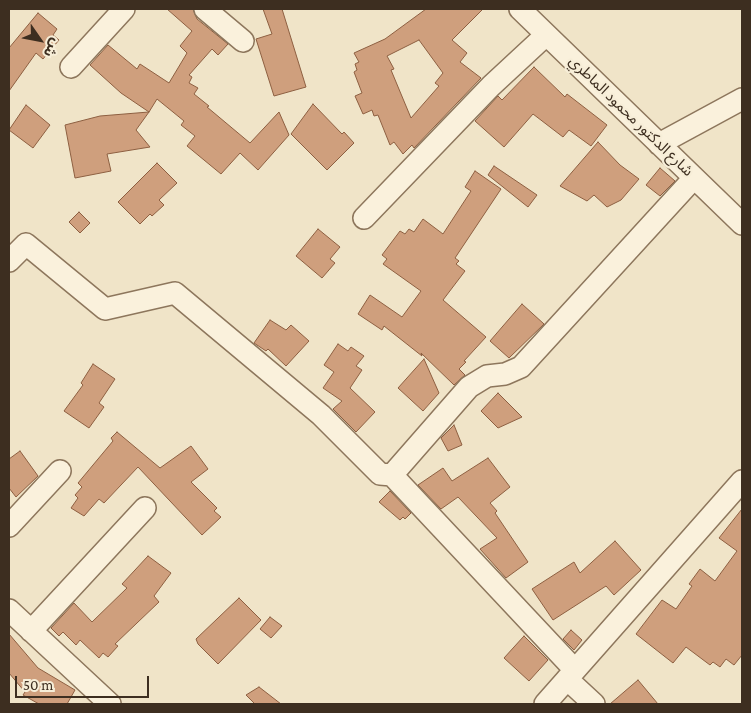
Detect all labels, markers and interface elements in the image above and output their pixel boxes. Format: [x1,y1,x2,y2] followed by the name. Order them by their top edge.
[15,15,65,65] north arrow
[41,36,65,61] text: ش
[565,52,697,180] street label: شارع الدكتور محمود الماطري
[18,666,151,698] scale bar
[23,677,53,693] text: 50 m

